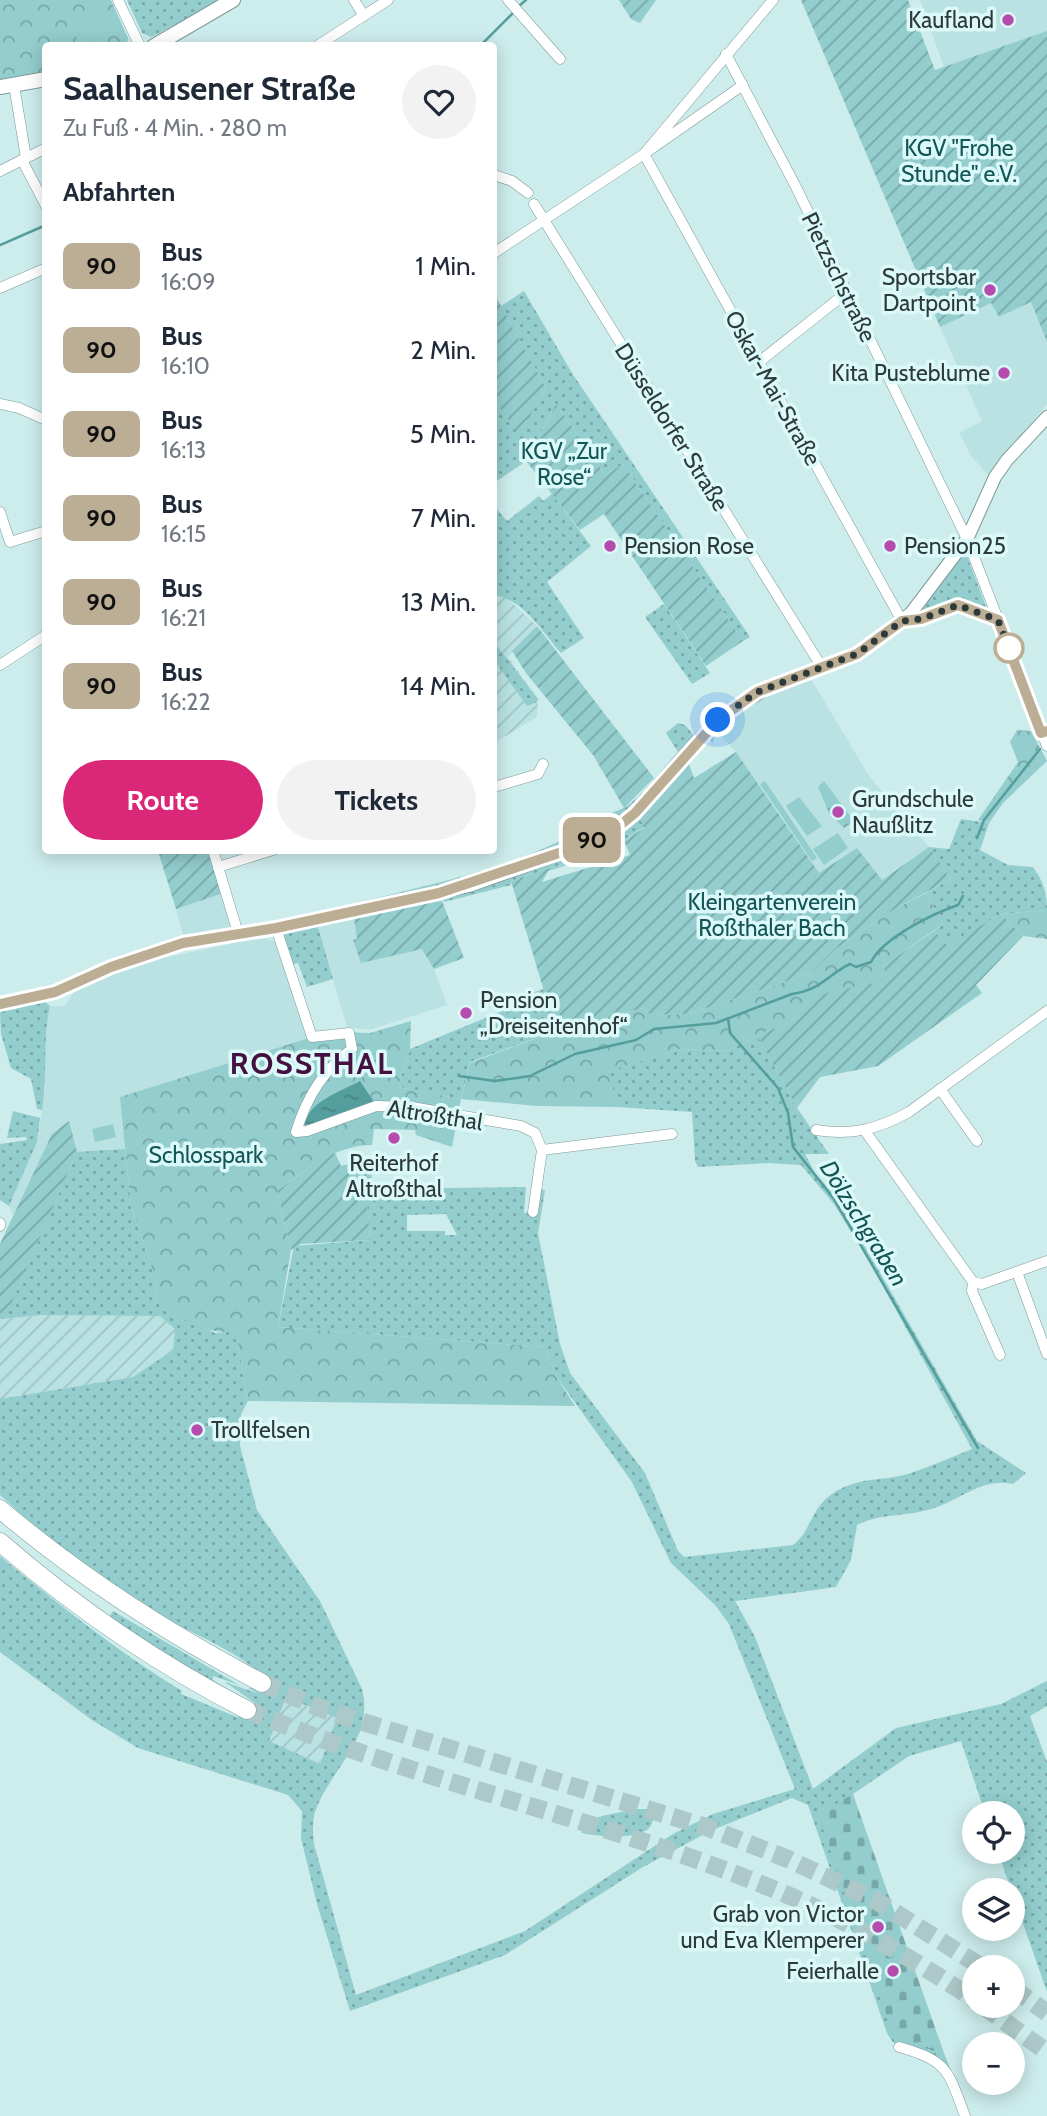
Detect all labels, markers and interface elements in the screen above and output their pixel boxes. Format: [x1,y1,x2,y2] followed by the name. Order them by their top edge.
[908,6,994,34] place label: Kaufland
[1000,12,1016,28] marker: Kaufland
[402,65,476,139] button: heart
[63,68,356,108] text: Saalhausener Straße
[63,114,287,142] text: Zu Fuß · 4 Min. · 280 m
[901,134,1017,188] park label: KGV "Frohe Stunde" e.V.
[63,176,175,208] text: Abfahrten
[796,207,883,347] street label: Pietzschstraße
[161,236,202,268] text: Bus
[415,250,476,282] text: 1 Min.
[86,251,117,280] text: 90
[882,263,977,317] place label: Sportsbar Dartpoint
[161,268,215,296] text: 16:09
[982,282,998,298] marker: Sportsbar Dartpoint
[719,306,827,470] street label: Oskar-Mai-Straße
[161,320,202,352] text: Bus
[410,334,476,366] text: 2 Min.
[86,335,117,364] text: 90
[609,338,735,516] street label: Düsseldorfer Straße
[161,352,210,380] text: 16:10
[831,359,990,387] place label: Kita Pusteblume
[996,365,1012,381] marker: Kita Pusteblume
[161,404,202,436] text: Bus
[410,418,476,450] text: 5 Min.
[86,419,117,448] text: 90
[161,436,206,464] text: 16:13
[521,437,608,491] park label: KGV „Zur Rose“
[161,488,202,520] text: Bus
[411,502,476,534] text: 7 Min.
[86,503,117,532] text: 90
[161,520,206,548] text: 16:15
[624,532,754,560] place label: Pension Rose
[904,532,1006,560] place label: Pension25
[602,538,618,554] marker: Pension Rose
[882,538,898,554] marker: Pension25
[161,572,202,604] text: Bus
[401,586,476,618] text: 13 Min.
[86,587,117,616] text: 90
[161,604,206,632] text: 16:21
[994,633,1024,663] unlabelled marker
[161,656,202,688] text: Bus
[400,670,476,702] text: 14 Min.
[86,671,117,700] text: 90
[161,688,210,716] text: 16:22
[700,702,735,737] your location
[63,760,263,840] button: Route
[277,760,476,840] button: Tickets
[852,785,974,839] place label: Grundschule Naußlitz
[830,804,846,820] marker: Grundschule Naußlitz
[560,817,624,863] line badge: 90
[577,825,607,854] text: 90
[688,888,856,942] park label: Kleingartenverein Roßthaler Bach
[480,986,627,1040] place label: Pension „Dreiseitenhof“
[458,1005,474,1021] marker: Pension „Dreiseitenhof“
[230,1045,394,1082] district label: ROSSTHAL
[385,1094,485,1136] street label: Altroßthal
[386,1130,402,1146] marker: Reiterhof Altroßthal
[149,1141,264,1169] park label: Schlosspark
[346,1149,443,1203] place label: Reiterhof Altroßthal
[814,1155,914,1291] water label: Dölzschgraben
[211,1416,310,1444] place label: Trollfelsen
[189,1422,205,1438] marker: Trollfelsen
[962,1801,1025,2095] map controls
[962,1801,1025,1864] button: locate
[962,1878,1025,1941] button: layers
[680,1900,865,1954] place label: Grab von Victor und Eva Klemperer
[870,1919,886,1935] marker: Grab von Victor und Eva Klemperer
[962,1955,1025,2018] button: +
[786,1957,879,1985] place label: Feierhalle
[885,1963,901,1979] marker: Feierhalle
[962,2032,1025,2095] button: −

